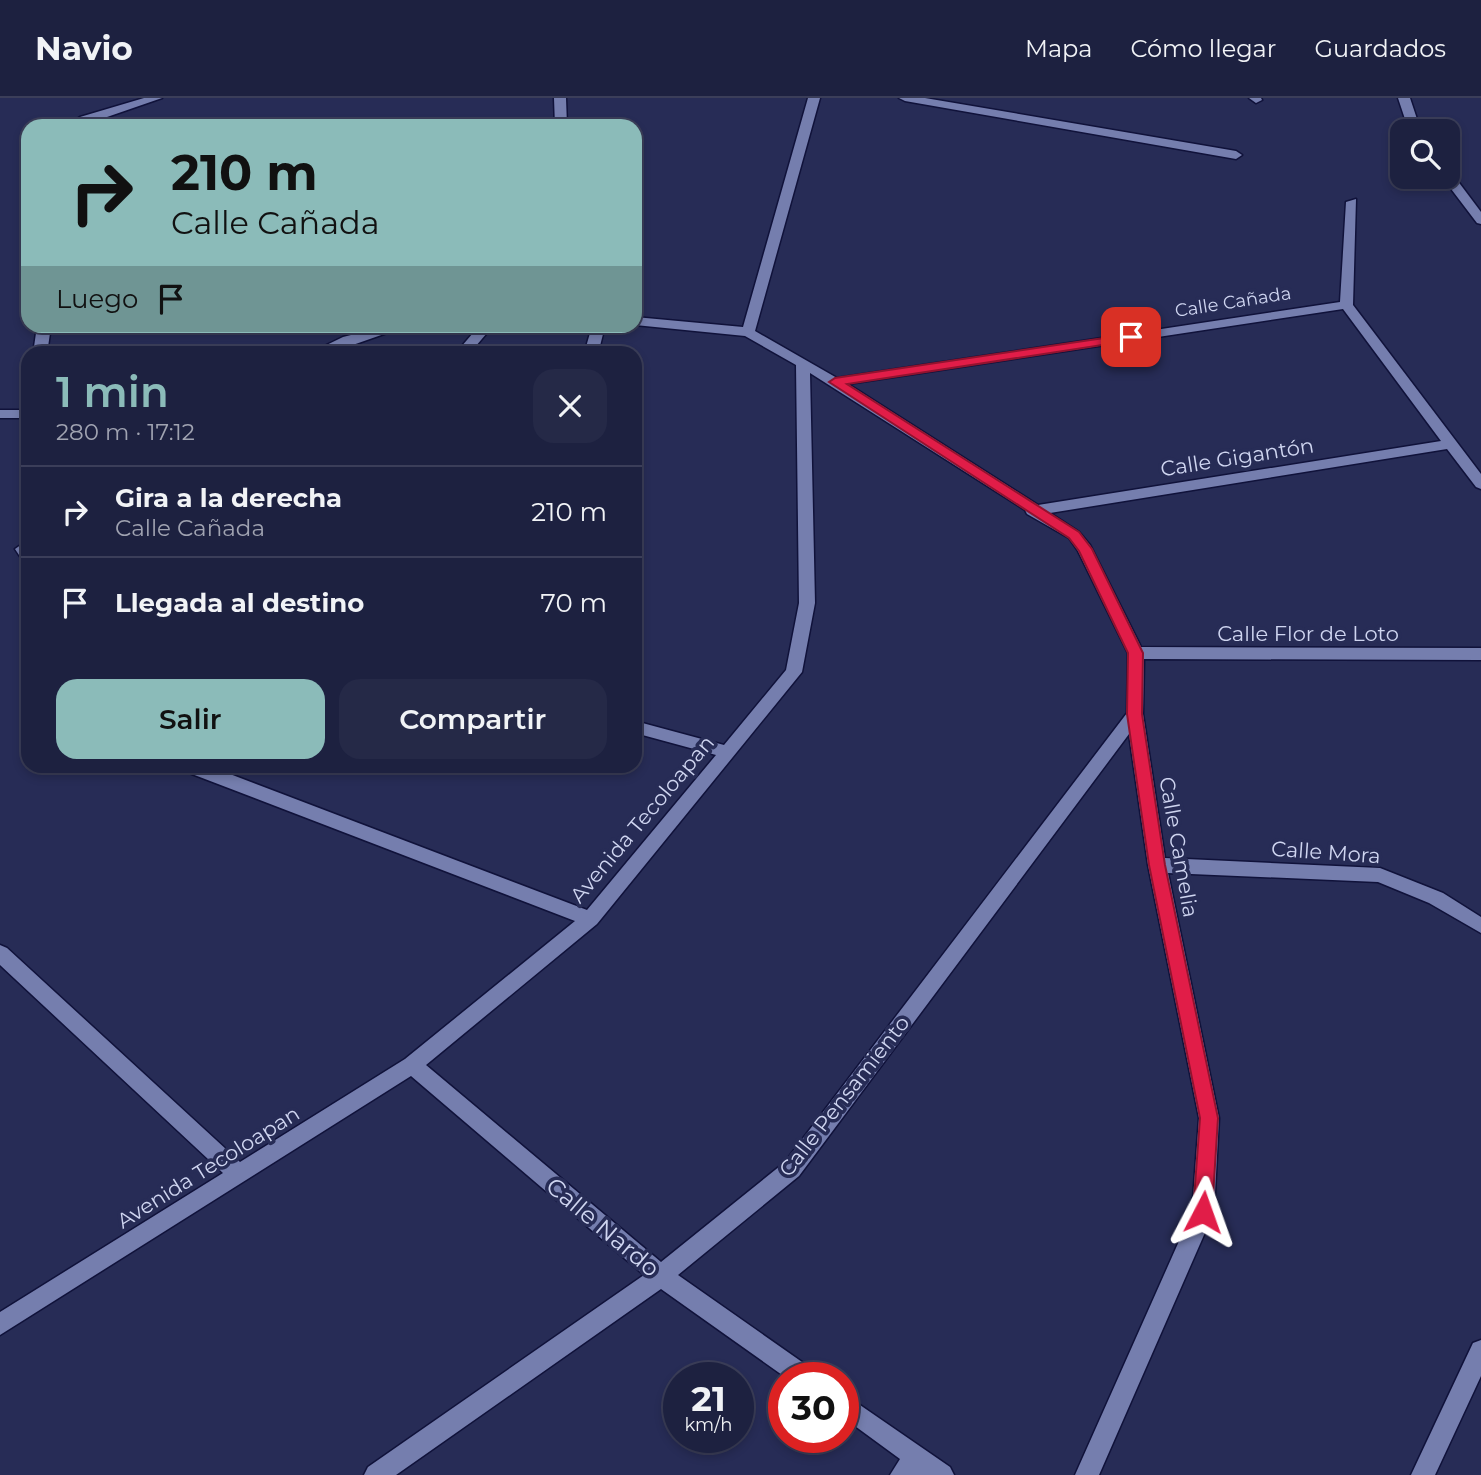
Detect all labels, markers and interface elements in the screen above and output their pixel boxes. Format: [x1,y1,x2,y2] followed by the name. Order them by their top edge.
[35,28,133,68] text: Navio
[1025,34,1092,63] text: Mapa
[1130,34,1276,63] text: Cómo llegar
[1314,34,1446,63] text: Guardados
[1390,119,1460,189] map controls
[1390,119,1460,189] button: search
[171,143,318,202] text: 210 m
[56,147,147,238] icon: right
[171,203,380,242] text: Calle Cañada
[152,280,190,318] icon: arrive
[1173,282,1293,322] street label: Calle Cañada
[56,283,138,315] text: Luego
[1101,307,1161,367] pin
[1112,318,1150,356] icon: arrive
[56,366,169,418] text: 1 min
[533,369,607,443] button: close
[56,418,195,446] text: 280 m · 17:12
[1159,433,1315,481] street label: Calle Gigantón
[115,482,342,514] text: Gira a la derecha
[56,493,94,531] icon: right
[531,496,607,528] text: 210 m
[115,514,265,542] text: Calle Cañada
[56,584,94,622] icon: arrive
[115,587,364,619] text: Llegada al destino
[541,587,607,619] text: 70 m
[1217,621,1399,646] street label: Calle Flor de Loto
[56,679,325,759] button: Salir
[339,679,607,759] button: Compartir
[565,730,719,908] street label: Avenida Tecoloapan
[1154,775,1204,919] street label: Calle Camelia
[1270,836,1382,868] street label: Calle Mora
[773,1011,915,1181] street label: Calle Pensamiento
[112,1101,304,1233] street label: Avenida Tecoloapan
[540,1171,666,1283] street label: Calle Nardo
[1166,1175,1240,1249] position arrow
[768,1362,859,1453] speed limit sign: 30
[691,1377,726,1420] text: 21
[684,1414,733,1436] text: km/h

